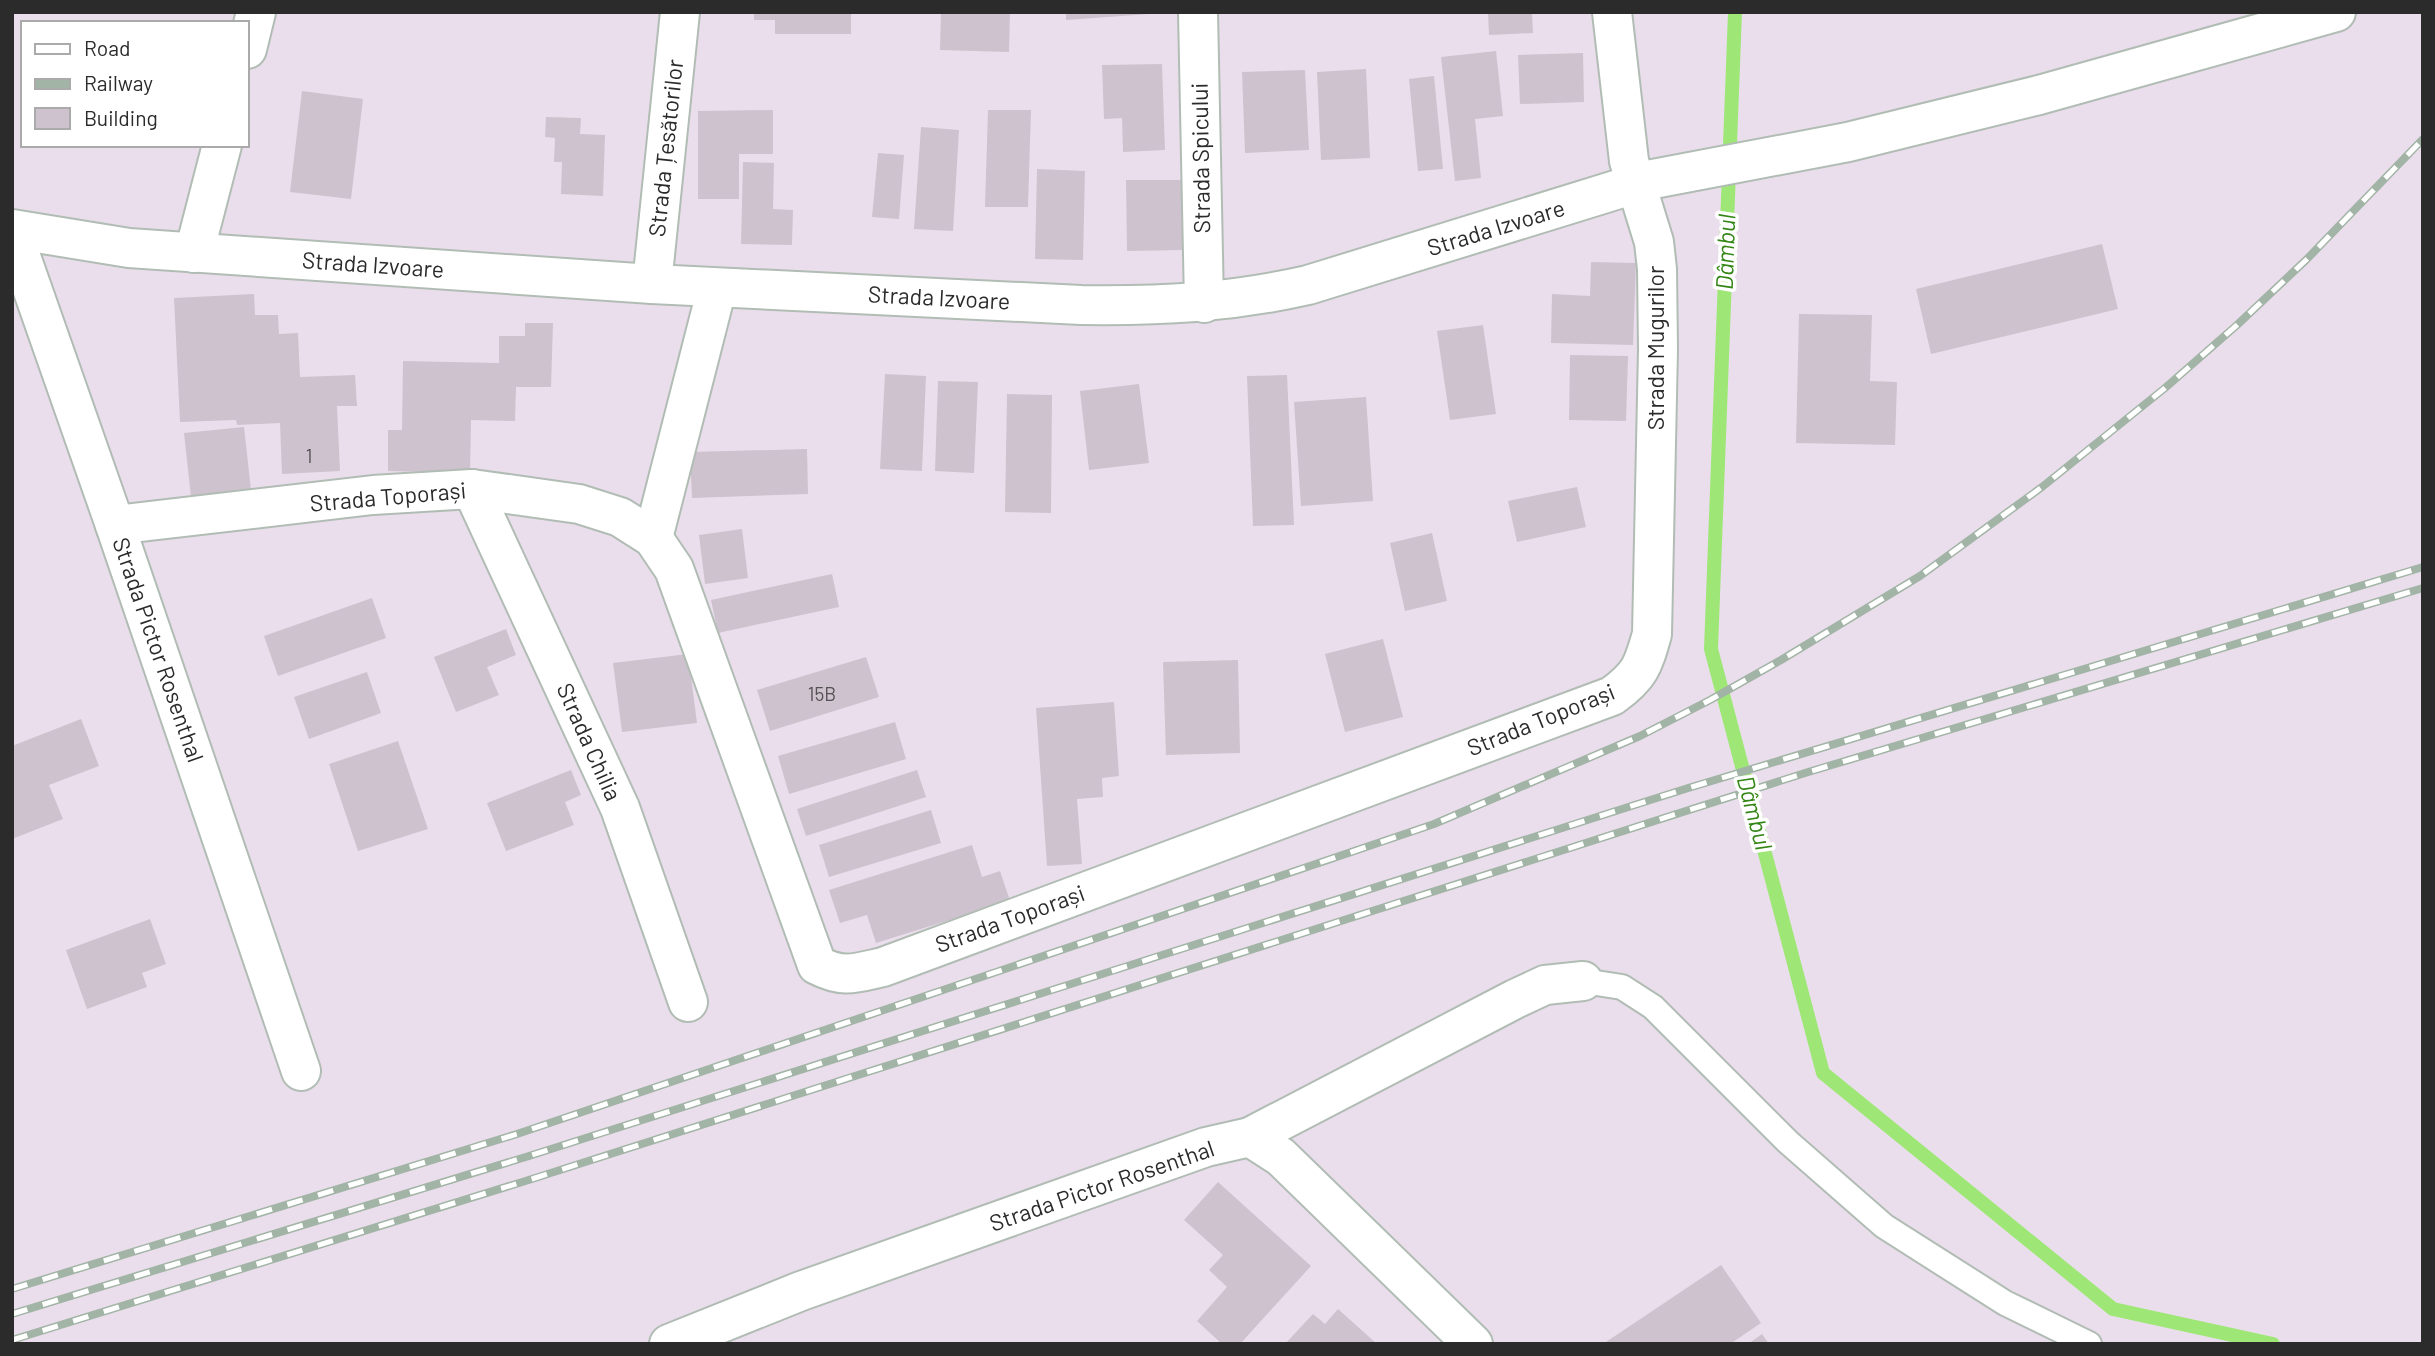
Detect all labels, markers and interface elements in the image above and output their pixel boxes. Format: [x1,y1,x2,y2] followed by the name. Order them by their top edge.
[21,21,248,147] legend
[84,35,130,60] text: Road
[642,57,688,238] street label: Strada Țesătorilor
[84,70,153,95] text: Railway
[1185,83,1215,234] street label: Strada Spicului
[84,105,158,130] text: Building
[1424,193,1568,261] street label: Strada Izvoare
[1709,213,1740,290] water label: Dâmbul
[301,245,445,283] street label: Strada Izvoare
[1641,265,1669,430] street label: Strada Mugurilor
[867,279,1011,315] street label: Strada Izvoare
[306,444,312,467] house number: 1
[309,475,467,517] street label: Strada Toporași
[107,534,211,766] street label: Strada Pictor Rosenthal
[1463,677,1619,761] street label: Strada Toporași
[552,678,628,805] street label: Strada Chilia
[808,682,836,705] house number: 15B
[1732,772,1779,854] water label: Dâmbul
[931,878,1088,958] street label: Strada Toporași
[986,1133,1218,1237] street label: Strada Pictor Rosenthal

